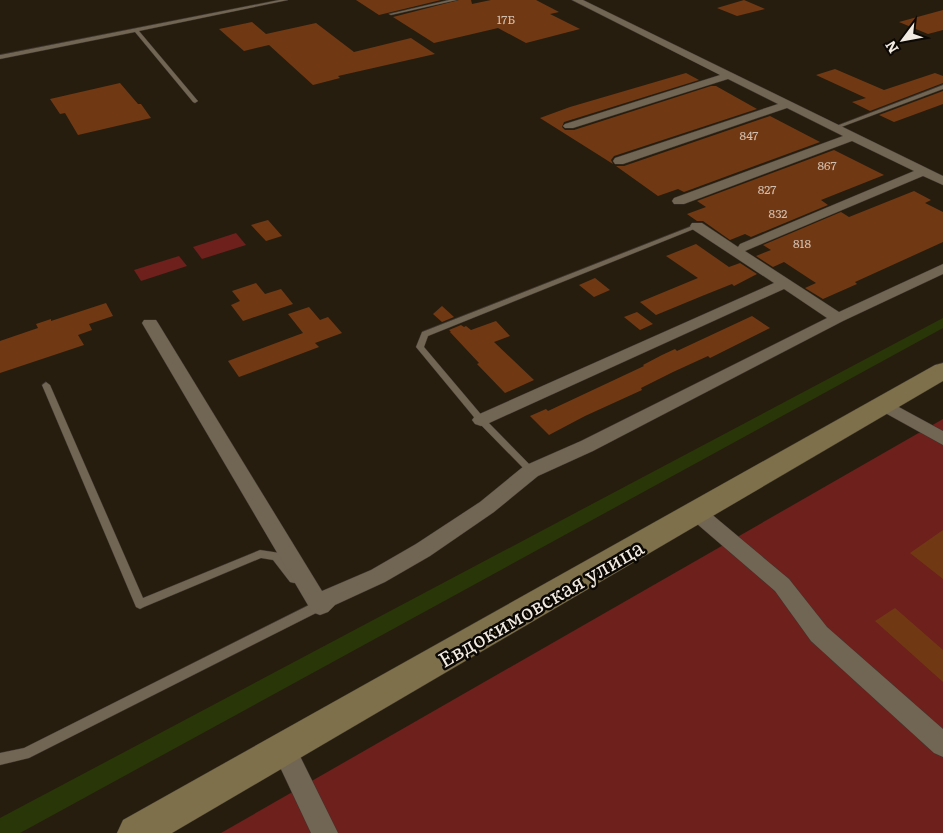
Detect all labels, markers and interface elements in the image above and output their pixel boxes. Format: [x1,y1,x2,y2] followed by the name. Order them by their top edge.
[497,10,515,28] house number: 17Б
[878,15,928,65] north arrow
[879,37,903,58] text: N
[740,126,758,144] house number: 847
[817,156,837,174] house number: 867
[758,180,776,198] house number: 827
[769,204,787,222] house number: 832
[793,234,811,252] house number: 818
[432,530,649,674] street label: Евдокимовская улица

